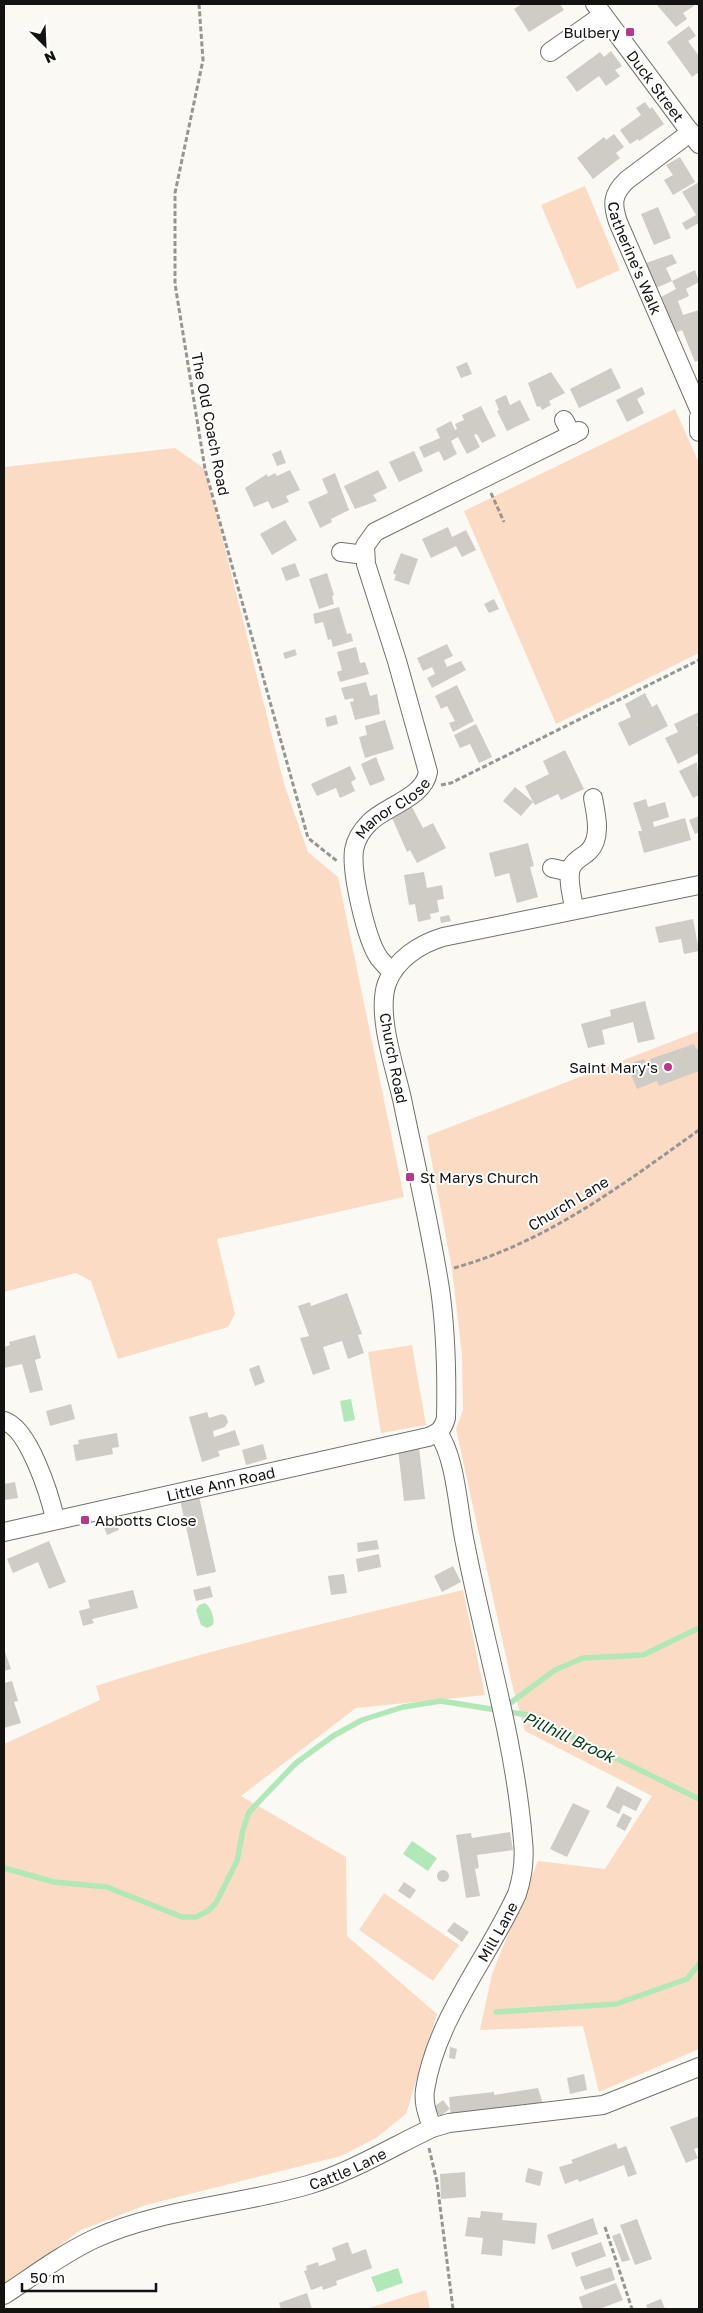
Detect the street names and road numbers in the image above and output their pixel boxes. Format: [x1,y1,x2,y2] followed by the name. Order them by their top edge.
[623,47,688,125] street label: Duck Street
[605,201,666,318] street label: Catherine's Walk
[188,351,234,497] street label: The Old Coach Road
[351,774,434,842] street label: Manor Close
[376,1011,412,1105] street label: Church Road
[525,1172,612,1234] street label: Church Lane
[165,1463,277,1504] street label: Little Ann Road
[473,1899,521,1965] street label: Mill Lane
[307,2144,389,2193] street label: Cattle Lane

